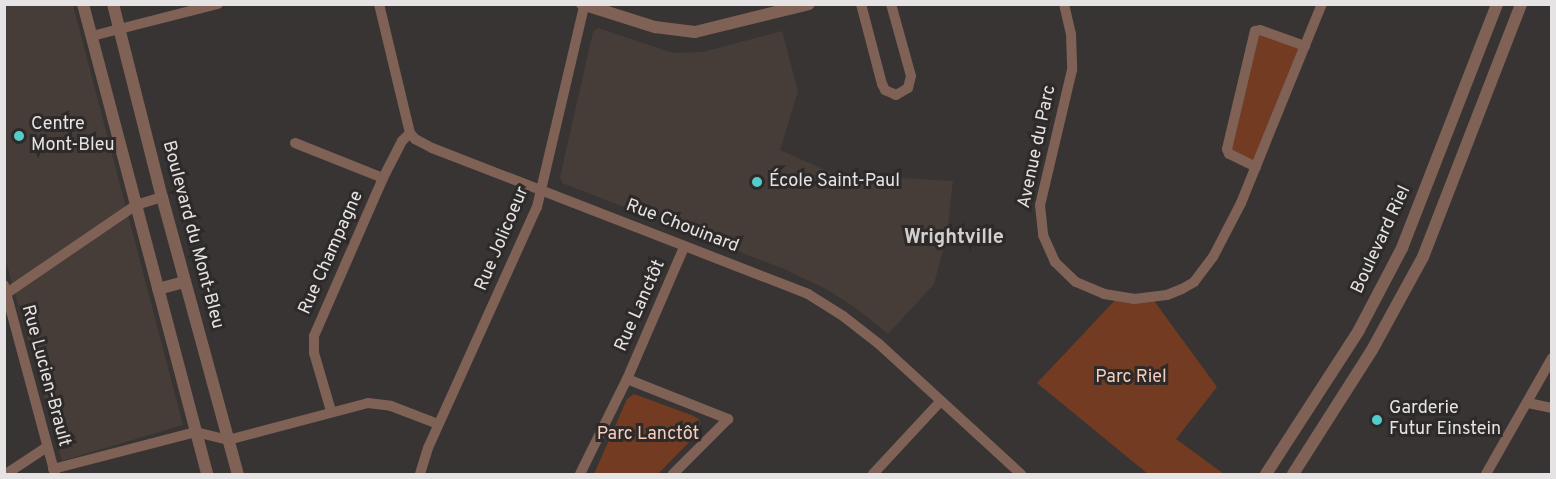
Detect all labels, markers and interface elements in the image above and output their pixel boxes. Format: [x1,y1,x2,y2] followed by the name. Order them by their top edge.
[1014,84,1062,210] street label: Avenue du Parc
[31,115,115,158] place label: Centre Mont-Bleu
[12,129,26,143] marker: Centre Mont-Bleu
[156,139,228,331] street label: Boulevard du Mont-Bleu
[769,171,900,193] place label: École Saint-Paul
[750,175,764,189] marker: École Saint-Paul
[1348,183,1416,297] street label: Boulevard Riel
[471,184,535,294] street label: Rue Jolicoeur
[295,188,369,318] street label: Rue Champagne
[623,196,741,258] street label: Rue Chouinard
[904,226,1004,250] district label: Wrightville
[611,257,671,355] street label: Rue Lanctôt
[16,303,74,449] street label: Rue Lucien-Brault
[1095,367,1167,389] park label: Parc Riel
[1389,399,1501,442] place label: Garderie Futur Einstein
[1370,413,1384,427] marker: Garderie Futur Einstein
[597,424,699,446] park label: Parc Lanctôt

